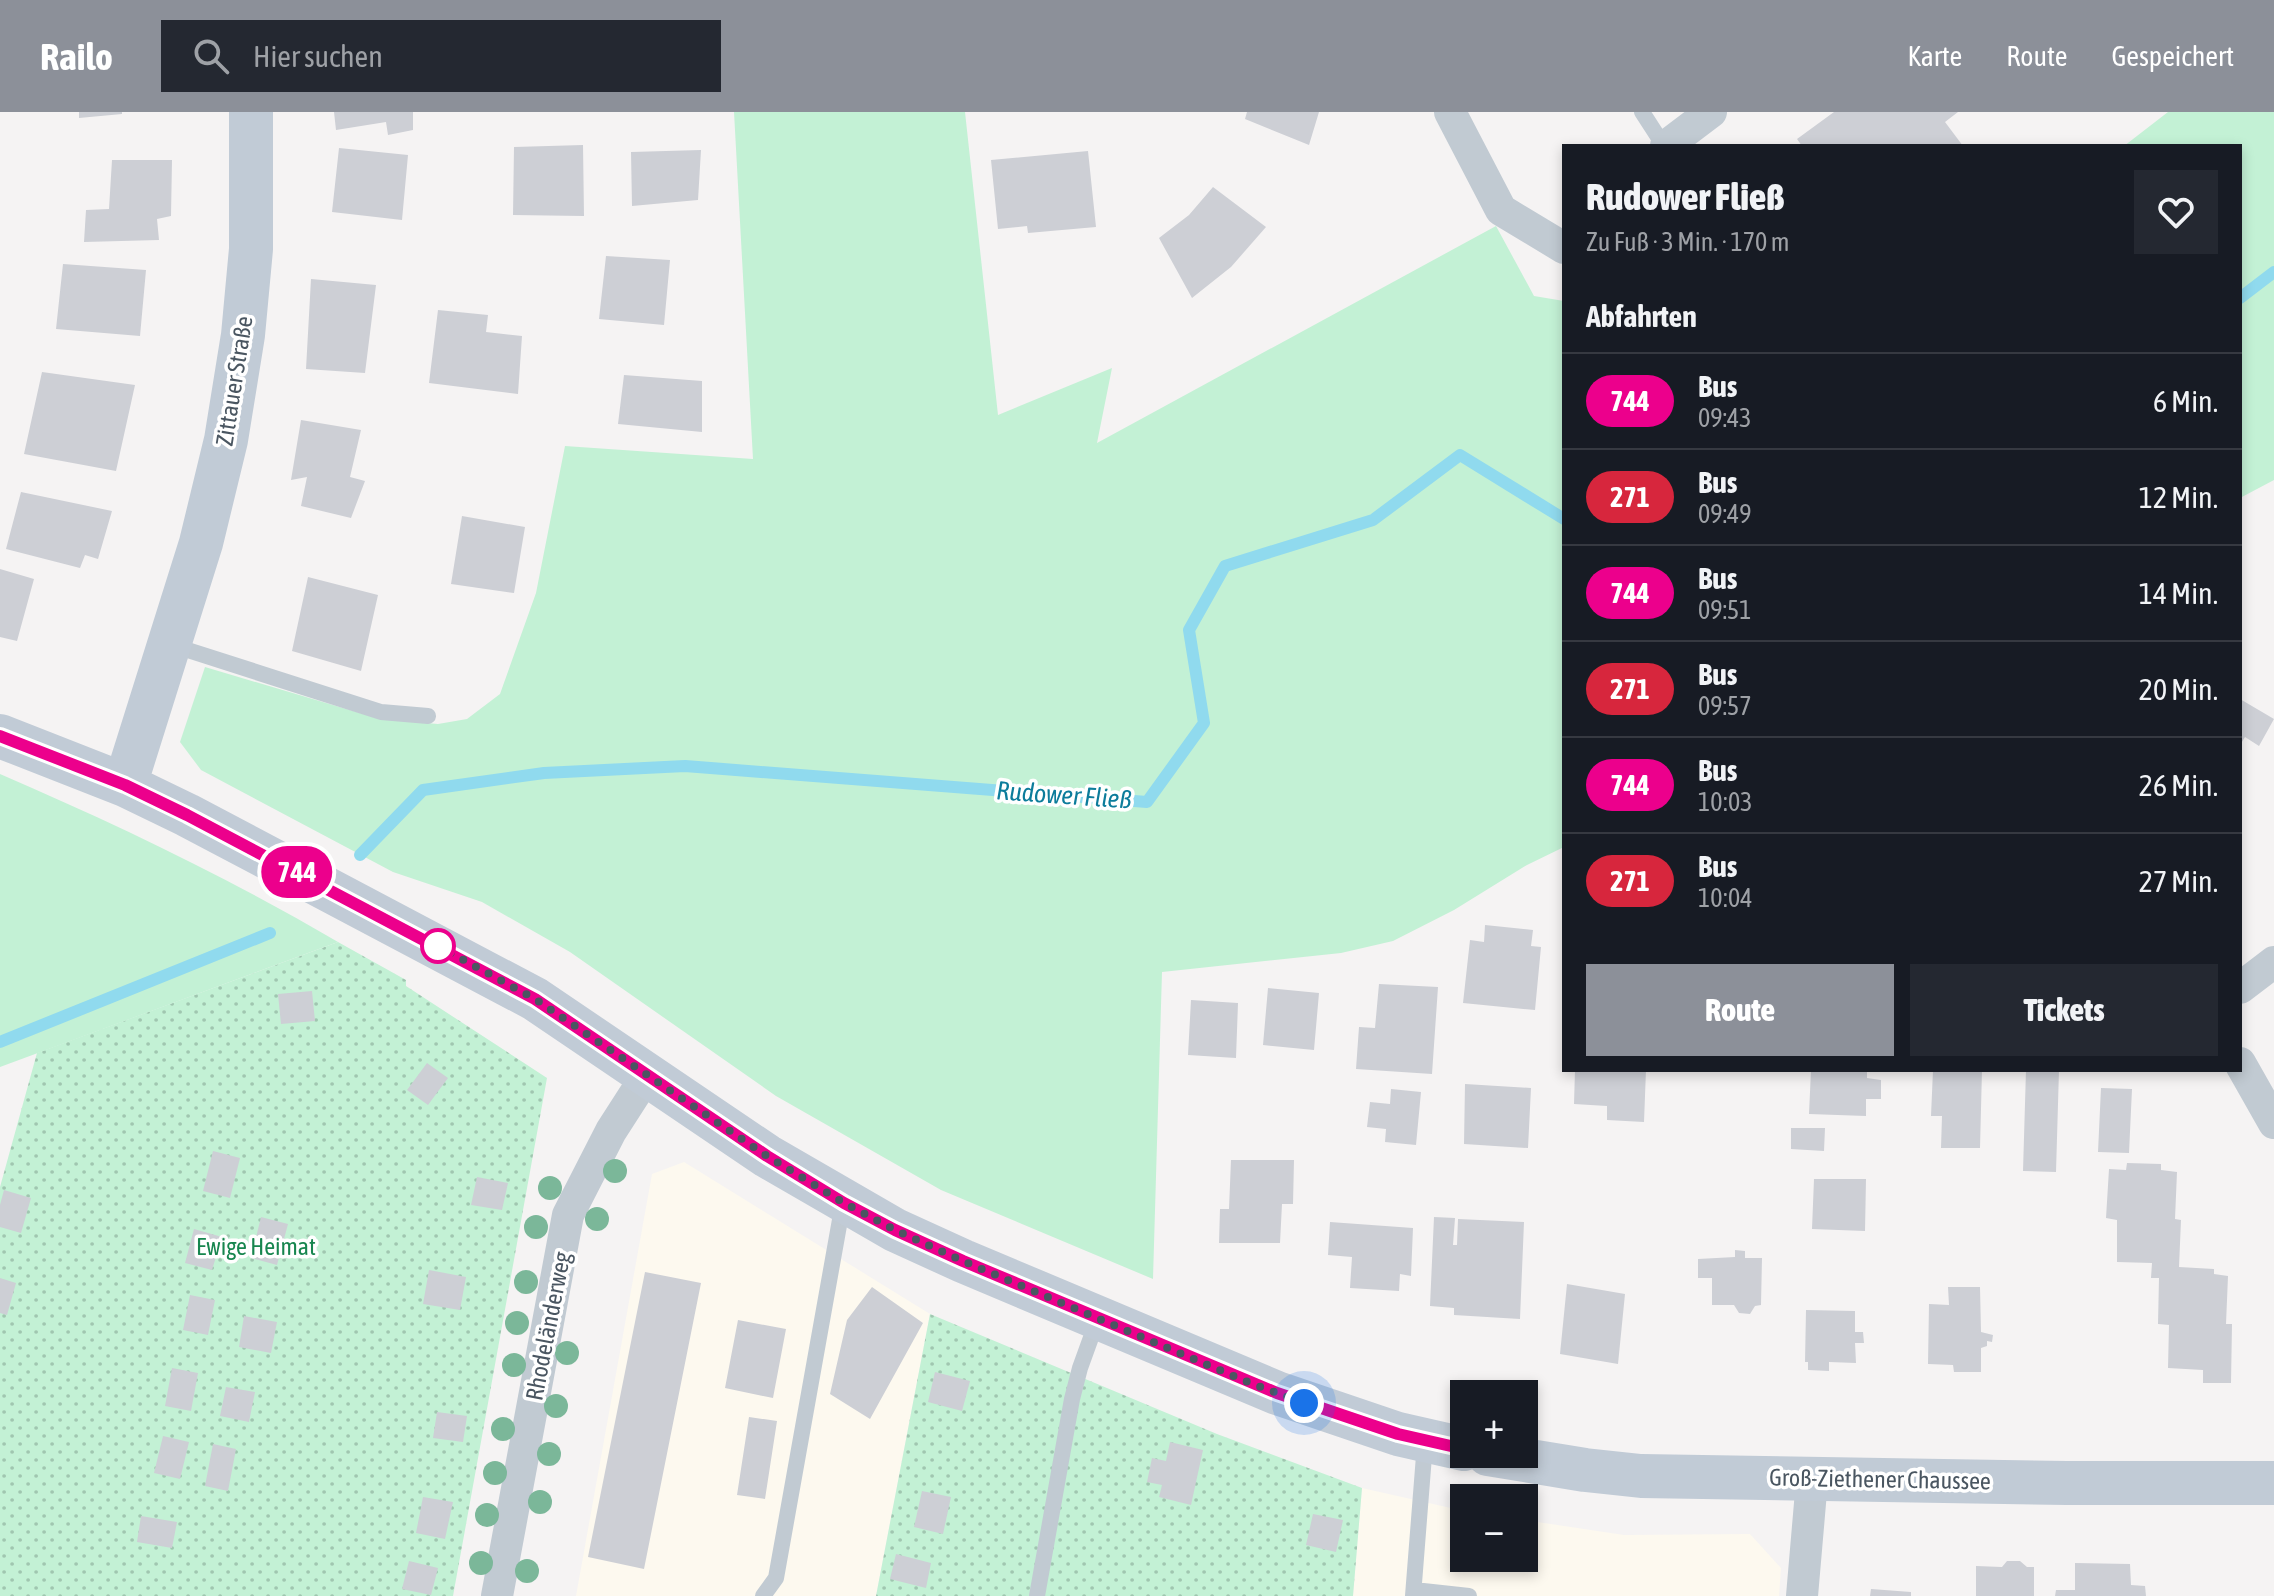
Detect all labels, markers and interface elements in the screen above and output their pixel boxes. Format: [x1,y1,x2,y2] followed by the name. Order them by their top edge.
[161,20,721,92] search box
[189,34,233,78] icon: search
[40,35,113,78] text: Railo
[253,39,383,73] text: Hier suchen
[1908,40,1962,72] text: Karte
[2006,40,2067,72] text: Route
[2111,40,2234,72] text: Gespeichert
[2134,170,2218,254] button: heart
[1586,175,1784,218] text: Rudower Fließ
[1586,227,1790,257] text: Zu Fuß · 3 Min. · 170 m
[1586,299,1697,333] text: Abfahrten
[210,314,258,448] street label: Zittauer Straße
[1698,369,1737,403] text: Bus
[2153,384,2218,418] text: 6 Min.
[1610,385,1650,417] text: 744
[1698,403,1752,433] text: 09:43
[1698,465,1737,499] text: Bus
[2139,480,2218,514] text: 12 Min.
[1610,481,1650,513] text: 271
[1698,499,1752,529] text: 09:49
[1698,561,1737,595] text: Bus
[2139,576,2218,610] text: 14 Min.
[1610,577,1650,609] text: 744
[1698,595,1752,625] text: 09:51
[1698,657,1737,691] text: Bus
[2139,672,2218,706] text: 20 Min.
[1610,673,1650,705] text: 271
[1698,691,1752,721] text: 09:57
[1698,753,1737,787] text: Bus
[2139,768,2218,802] text: 26 Min.
[1610,769,1650,801] text: 744
[995,775,1133,815] water label: Rudower Fließ
[1698,787,1753,817] text: 10:03
[251,846,343,898] line badge: 744
[1698,849,1737,883] text: Bus
[277,856,317,888] text: 744
[2139,864,2218,898] text: 27 Min.
[1610,865,1650,897] text: 271
[1698,883,1753,913] text: 10:04
[421,929,455,963] unlabelled marker
[1586,964,1894,1056] button: Route
[1910,964,2218,1056] button: Tickets
[196,1233,316,1260] park label: Ewige Heimat
[520,1249,576,1403] street label: Rhodeländerweg
[1450,1380,1538,1572] map controls
[1450,1380,1538,1468] button: +
[1284,1383,1324,1423] your location
[1769,1464,1991,1494] street label: Groß-Ziethener Chaussee
[1450,1484,1538,1572] button: −

